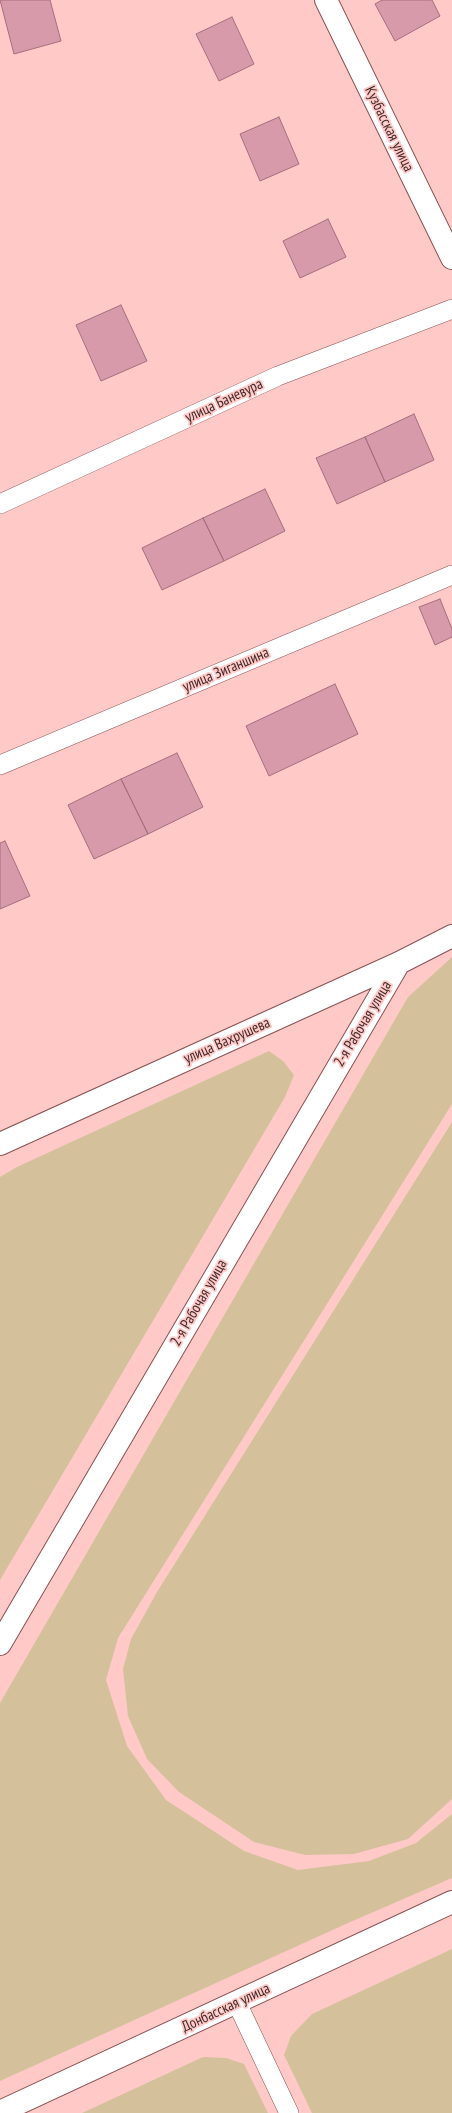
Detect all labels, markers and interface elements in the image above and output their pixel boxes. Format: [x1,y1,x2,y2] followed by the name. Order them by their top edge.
[361,83,417,175] street label: Кузбасская улица
[182,375,266,427] street label: улица Баневура
[180,644,272,696] street label: улица Зиганшина
[330,978,396,1070] street label: 2-я Рабочая улица
[181,1014,273,1068] street label: улица Вахрушева
[167,1256,231,1350] street label: 2-я Рабочая улица
[179,1980,273,2036] street label: Донбасская улица

